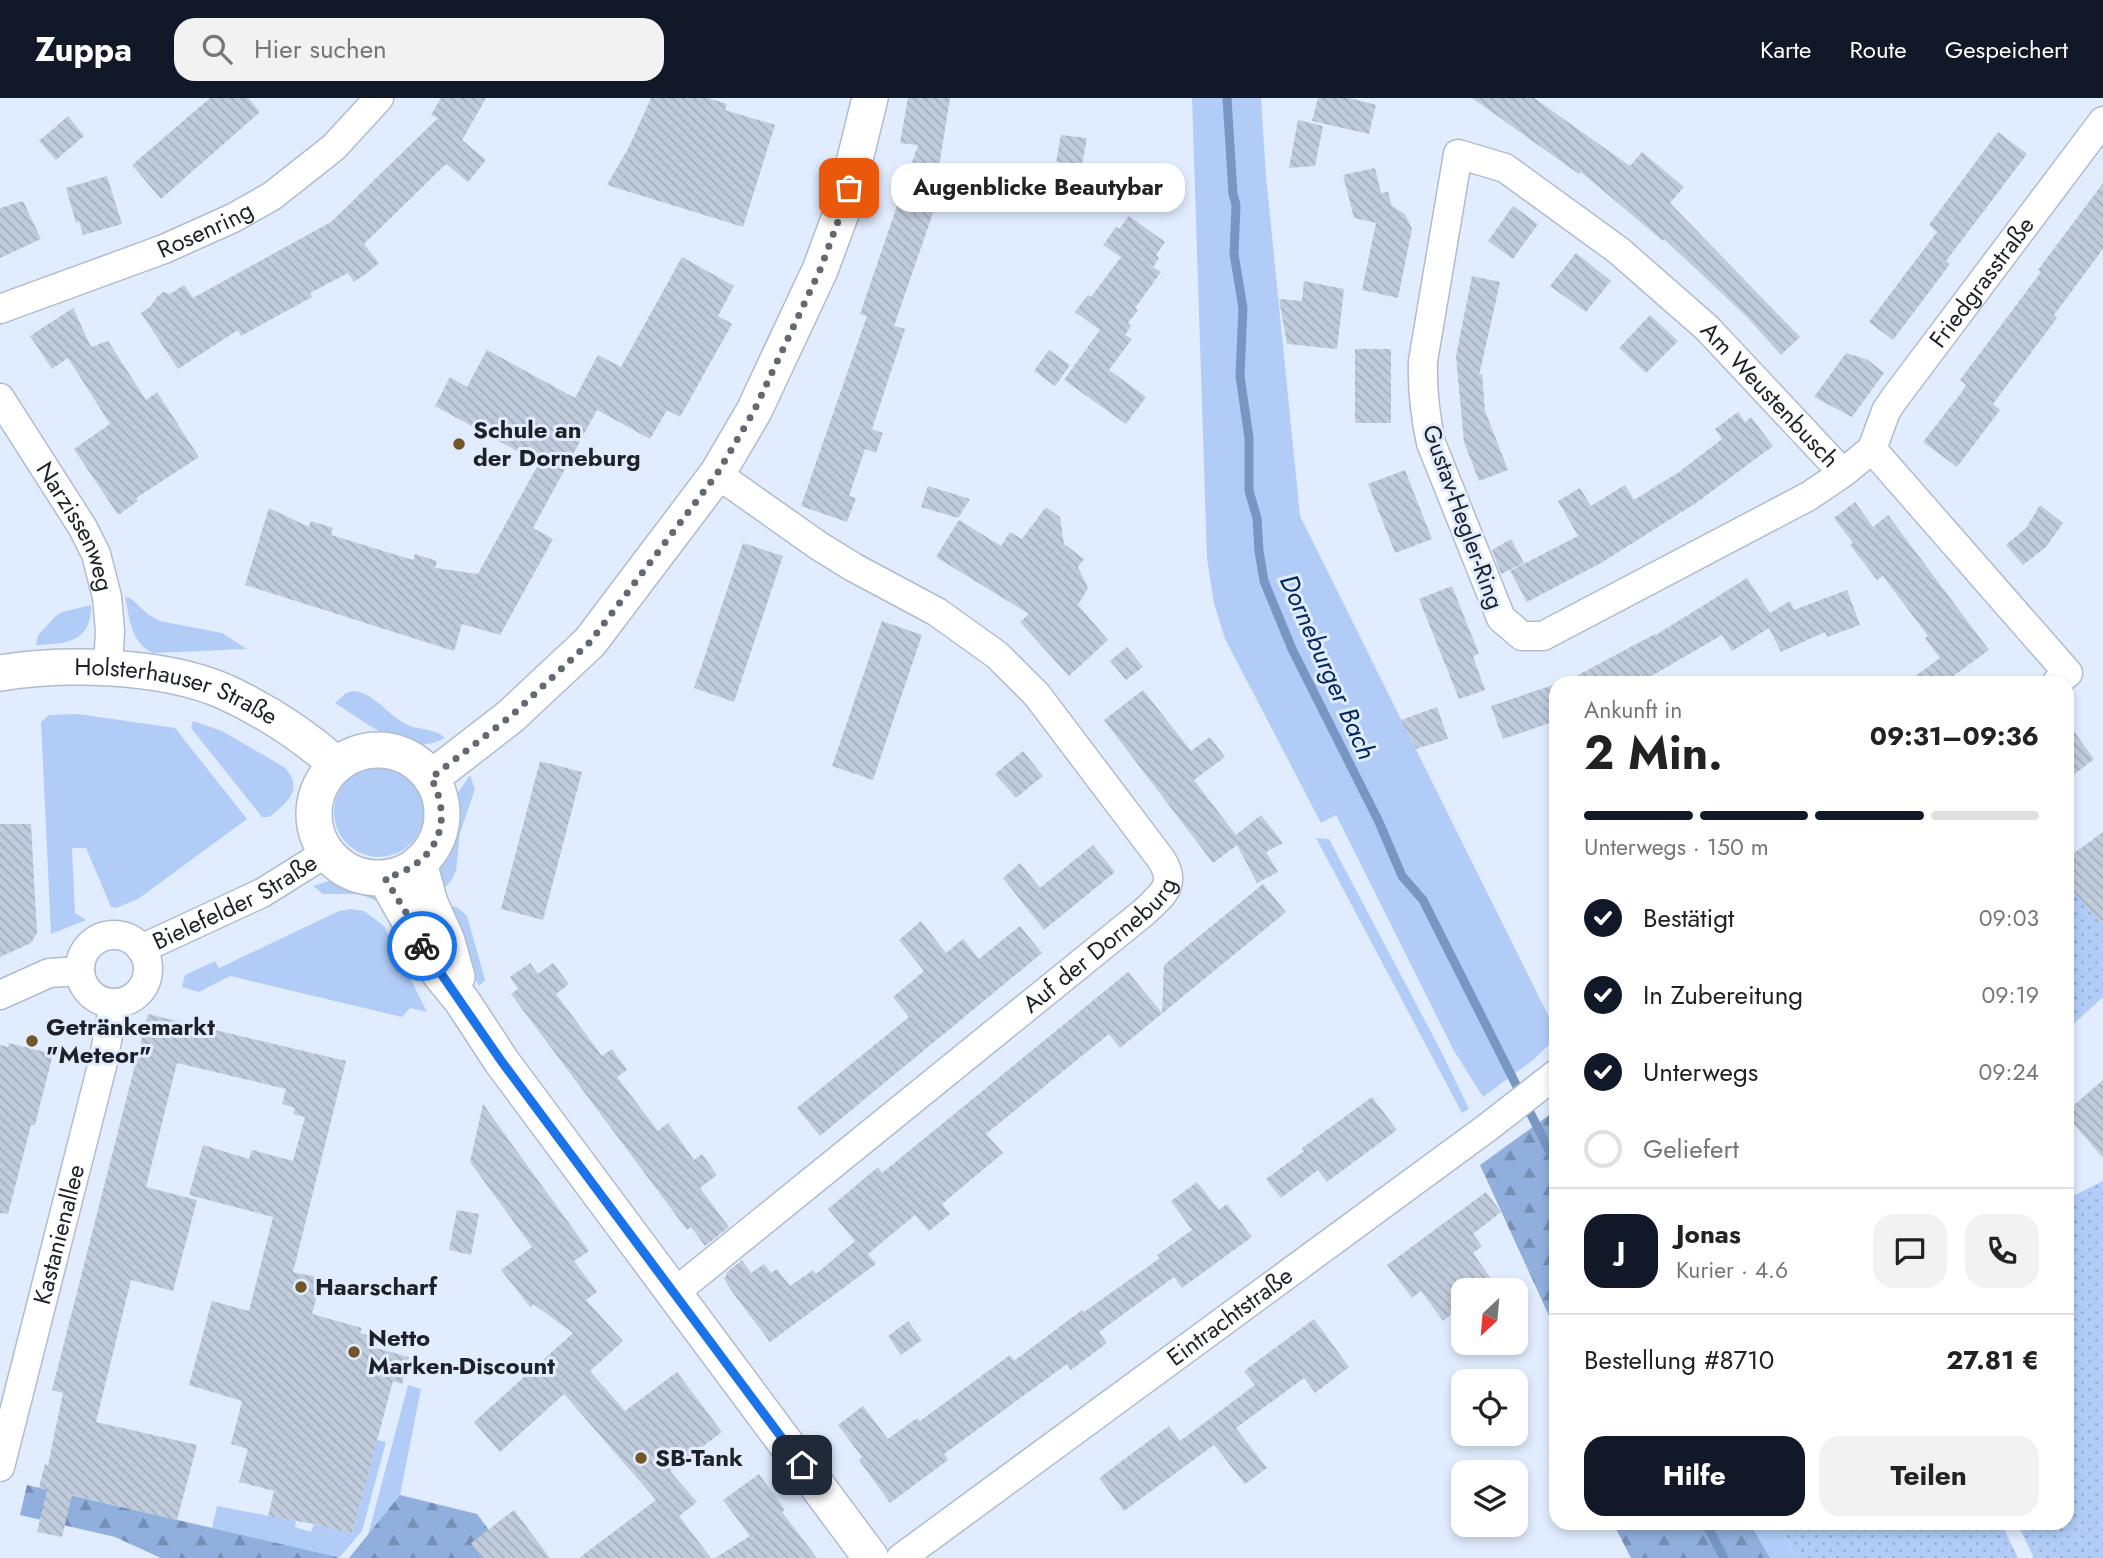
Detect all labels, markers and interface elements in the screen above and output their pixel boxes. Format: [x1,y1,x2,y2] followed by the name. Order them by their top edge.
[174,18,664,81] search box
[35,26,132,73] text: Zuppa
[198,30,236,68] icon: search
[254,30,387,68] text: Hier suchen
[1760,32,1811,67] text: Karte
[1849,32,1907,67] text: Route
[1945,32,2068,67] text: Gespeichert
[819,158,879,218] pin
[891,164,1185,212] callout: Augenblicke Beautybar
[830,169,868,207] icon: bag
[913,170,1163,204] text: Augenblicke Beautybar
[151,192,259,267] street label: Rosenring
[1920,209,2042,355] street label: Friedgrasstraße
[1693,314,1848,475] street label: Am Weustenbusch
[473,412,641,475] place label: Schule an der Dorneburg
[1414,420,1513,614] street label: Gustav-Hegler-Ring
[451,436,467,452] marker: Schule an der Dorneburg
[28,455,123,595] street label: Narzissenweg
[1270,568,1386,766] water label: Dorneburger Bach
[74,649,285,733] street label: Holsterhauser Straße
[1584,693,1682,727] text: Ankunft in
[1870,717,2039,755] text: 09:31–09:36
[1584,720,1723,786] text: 2 Min.
[1584,830,1769,864] text: Unterwegs · 150 m
[147,845,324,958] street label: Bielefelder Straße
[1015,873,1185,1021] street label: Auf der Dorneburg
[1584,899,1622,937] icon: check
[1643,899,1734,937] text: Bestätigt
[1979,901,2039,935] text: 09:03
[387,911,457,981] courier
[403,927,441,965] icon: bike
[1584,976,1622,1014] icon: check
[1643,976,1803,1014] text: In Zubereitung
[1981,978,2039,1012] text: 09:19
[46,1009,215,1072] place label: Getränkemarkt "Meteor"
[24,1033,40,1049] marker: Getränkemarkt "Meteor"
[1584,1053,1622,1091] icon: check
[1643,1053,1758,1091] text: Unterwegs
[1979,1055,2039,1089] text: 09:24
[1643,1130,1739,1168] text: Geliefert
[24,1161,93,1308] street label: Kastanienallee
[1873,1214,1947,1288] button: chat
[1965,1214,2039,1288] button: phone
[1676,1215,1741,1253] text: Jonas
[1617,1232,1625,1270] text: J
[1676,1253,1788,1287] text: Kurier · 4.6
[1159,1258,1300,1374] street label: Eintrachtstraße
[315,1269,439,1304] place label: Haarscharf
[1451,1278,1528,1354] north arrow
[1451,1278,1528,1537] map controls
[293,1279,309,1295] marker: Haarscharf
[368,1320,555,1383] place label: Netto Marken-Discount
[1584,1341,1774,1379] text: Bestellung #8710
[1946,1341,2039,1379] text: 27.81 €
[346,1344,362,1360] marker: Netto Marken-Discount
[1451,1369,1528,1446] button: locate
[772,1435,832,1495] pin
[1584,1436,1805,1516] button: Hilfe
[1819,1436,2039,1516] button: Teilen
[655,1440,743,1475] place label: SB-Tank
[783,1446,821,1484] icon: home
[633,1450,649,1466] marker: SB-Tank
[1451,1460,1528,1537] button: layers

